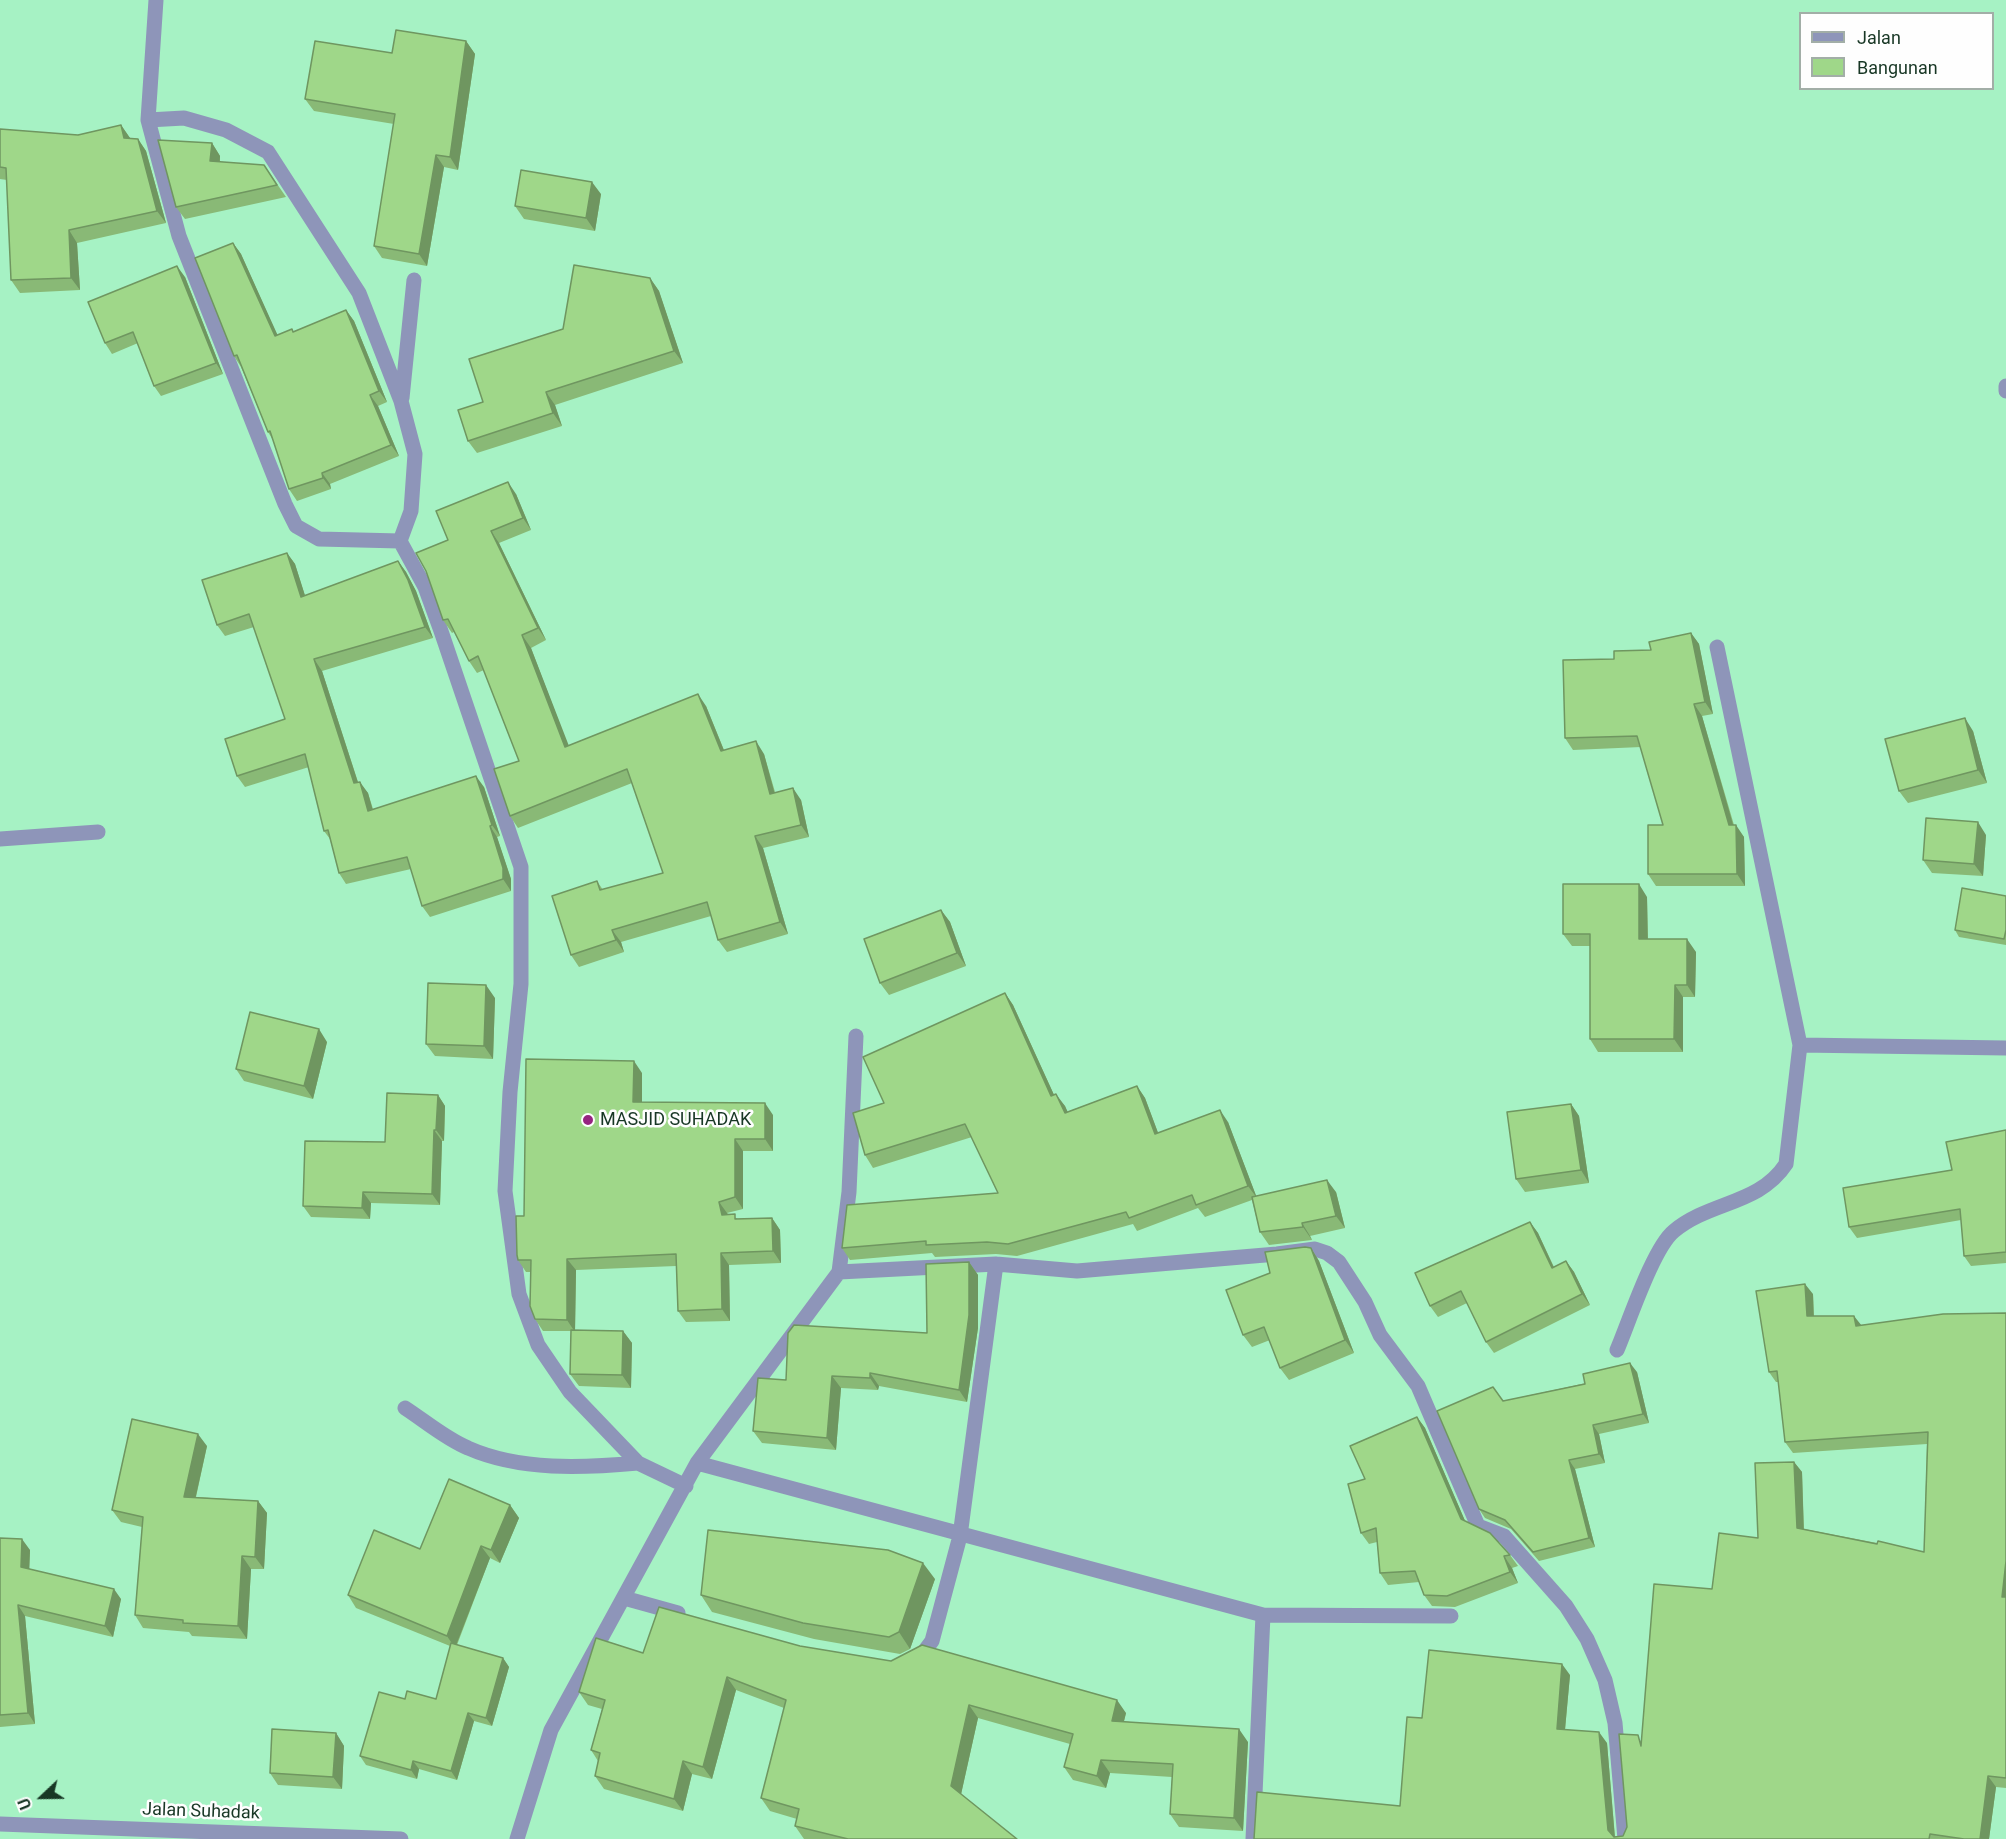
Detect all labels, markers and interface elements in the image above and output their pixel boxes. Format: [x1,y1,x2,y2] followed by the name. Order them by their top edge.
[1799,12,1994,90] legend
[1857,27,1901,48] text: Jalan
[1857,57,1938,78] text: Bangunan
[600,1109,751,1131] place label: MASJID SUHADAK
[581,1113,595,1127] marker: MASJID SUHADAK
[12,1767,72,1827] north arrow
[14,1795,36,1812] text: U
[142,1799,260,1825] street label: Jalan Suhadak

